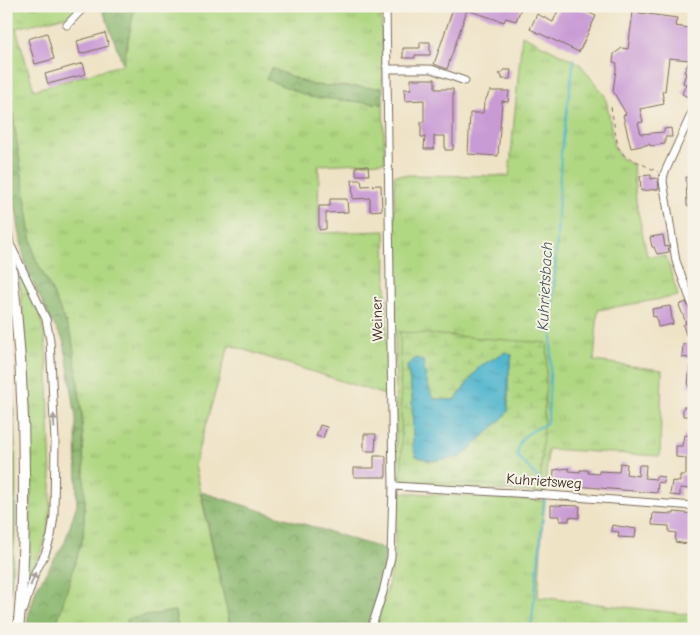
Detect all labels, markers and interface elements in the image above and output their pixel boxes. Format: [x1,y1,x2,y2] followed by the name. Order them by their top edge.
[534,241,556,331] water label: Kuhrietsbach
[368,296,386,341] street label: Weiner
[50,413,58,429] one-way arrow
[506,469,582,493] street label: Kuhrietsweg
[30,572,37,587] one-way arrow

